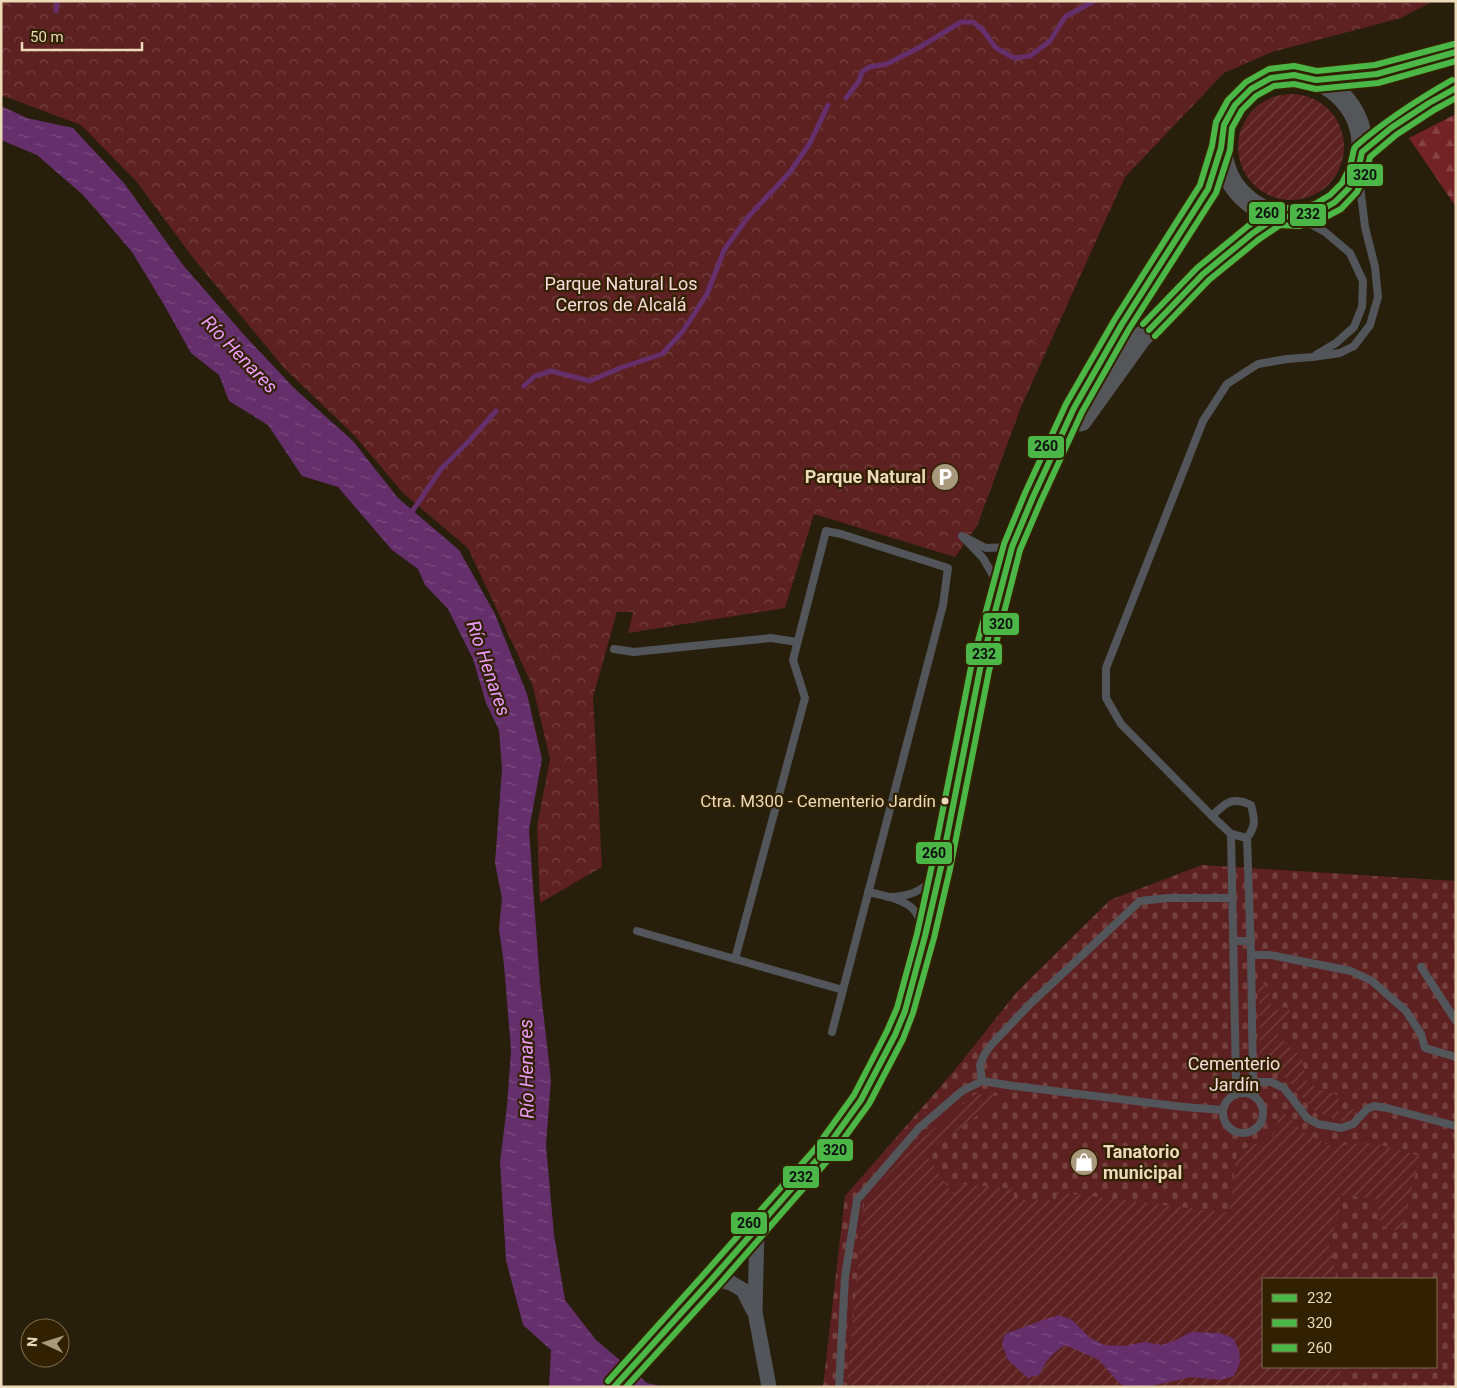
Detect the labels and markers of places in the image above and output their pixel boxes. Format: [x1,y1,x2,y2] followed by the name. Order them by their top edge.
[930,462,960,492] parking icon: Parque Natural
[805,466,926,487] place label: Parque Natural
[700,791,936,811] place label: Ctra. M300 - Cementerio Jardín
[940,796,950,806] marker: Ctra. M300 - Cementerio Jardín
[1103,1141,1182,1183] place label: Tanatorio municipal
[1069,1147,1099,1177] shop icon: Tanatorio municipal

